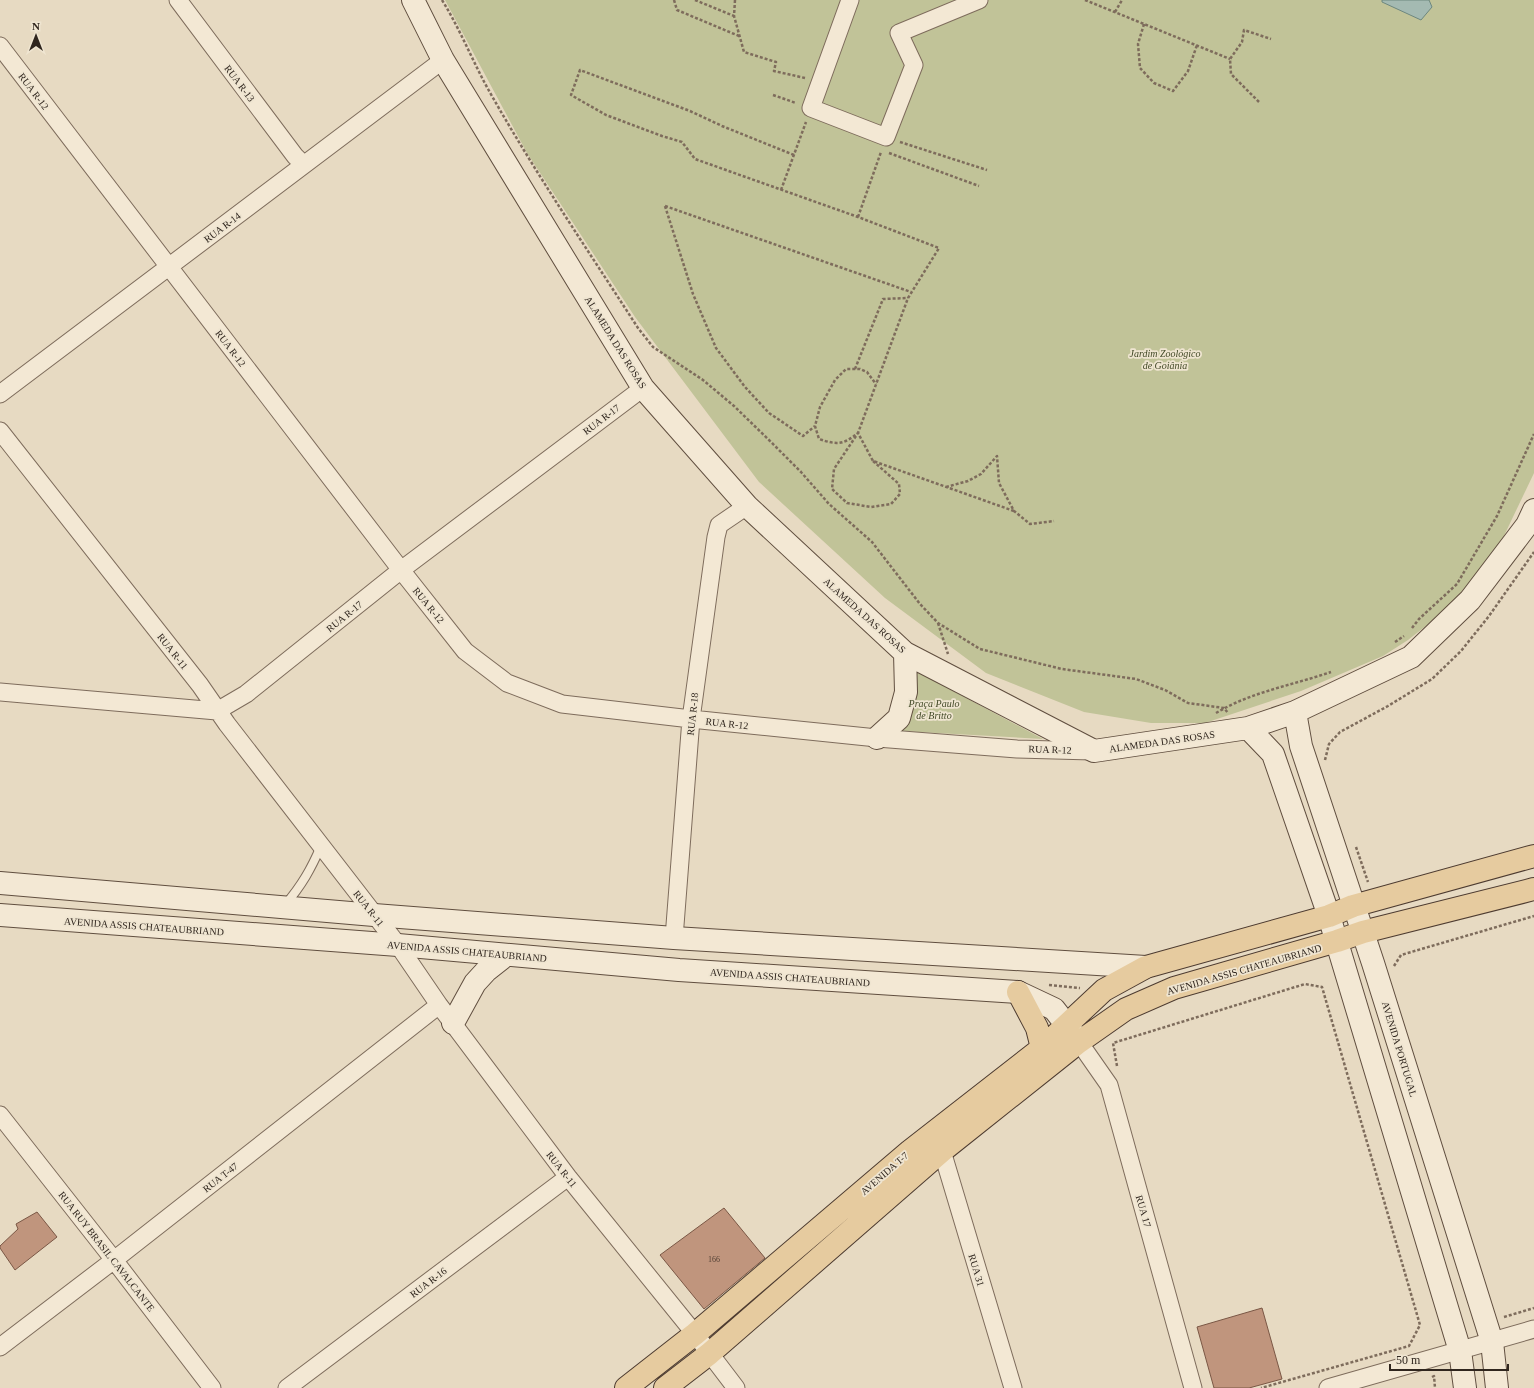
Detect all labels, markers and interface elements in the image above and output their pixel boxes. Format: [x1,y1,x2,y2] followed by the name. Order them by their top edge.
[16,16,56,56] north arrow
[32,20,40,32] text: N
[222,63,257,104] street label: RUA R-13
[16,71,51,112] street label: RUA R-12
[202,210,243,245] street label: RUA R-14
[583,294,649,390] street label: ALAMEDA DAS ROSAS
[213,328,248,369] street label: RUA R-12
[1129,348,1201,371] park label: Jardim Zoológico de Goiânia
[581,402,622,437] street label: RUA R-17
[821,576,908,655] street label: ALAMEDA DAS ROSAS
[411,585,446,626] street label: RUA R-12
[324,599,365,634] street label: RUA R-17
[155,631,190,672] street label: RUA R-11
[685,692,700,736] street label: RUA R-18
[908,698,959,721] park label: Praça Paulo de Britto
[705,716,749,731] street label: RUA R-12
[1108,729,1216,754] street label: ALAMEDA DAS ROSAS
[1028,743,1072,756] street label: RUA R-12
[351,888,386,929] street label: RUA R-11
[64,915,224,938] street label: AVENIDA ASSIS CHATEAUBRIAND
[387,939,547,964] street label: AVENIDA ASSIS CHATEAUBRIAND
[1166,942,1323,997] street label: AVENIDA ASSIS CHATEAUBRIAND
[710,966,870,989] street label: AVENIDA ASSIS CHATEAUBRIAND
[1380,1000,1419,1098] street label: AVENIDA PORTUGAL
[544,1149,579,1190] street label: RUA R-11
[858,1150,910,1197] street label: AVENIDA T-7
[201,1160,240,1194] street label: RUA T-47
[56,1189,157,1313] street label: RUA RUY BRASIL CAVALCANTE
[1134,1194,1153,1229] street label: RUA 17
[966,1253,987,1288] street label: RUA 31
[708,1255,720,1264] house number: 166
[408,1265,449,1300] street label: RUA R-16
[1390,1346,1508,1372] scale bar
[1396,1353,1421,1367] text: 50 m

